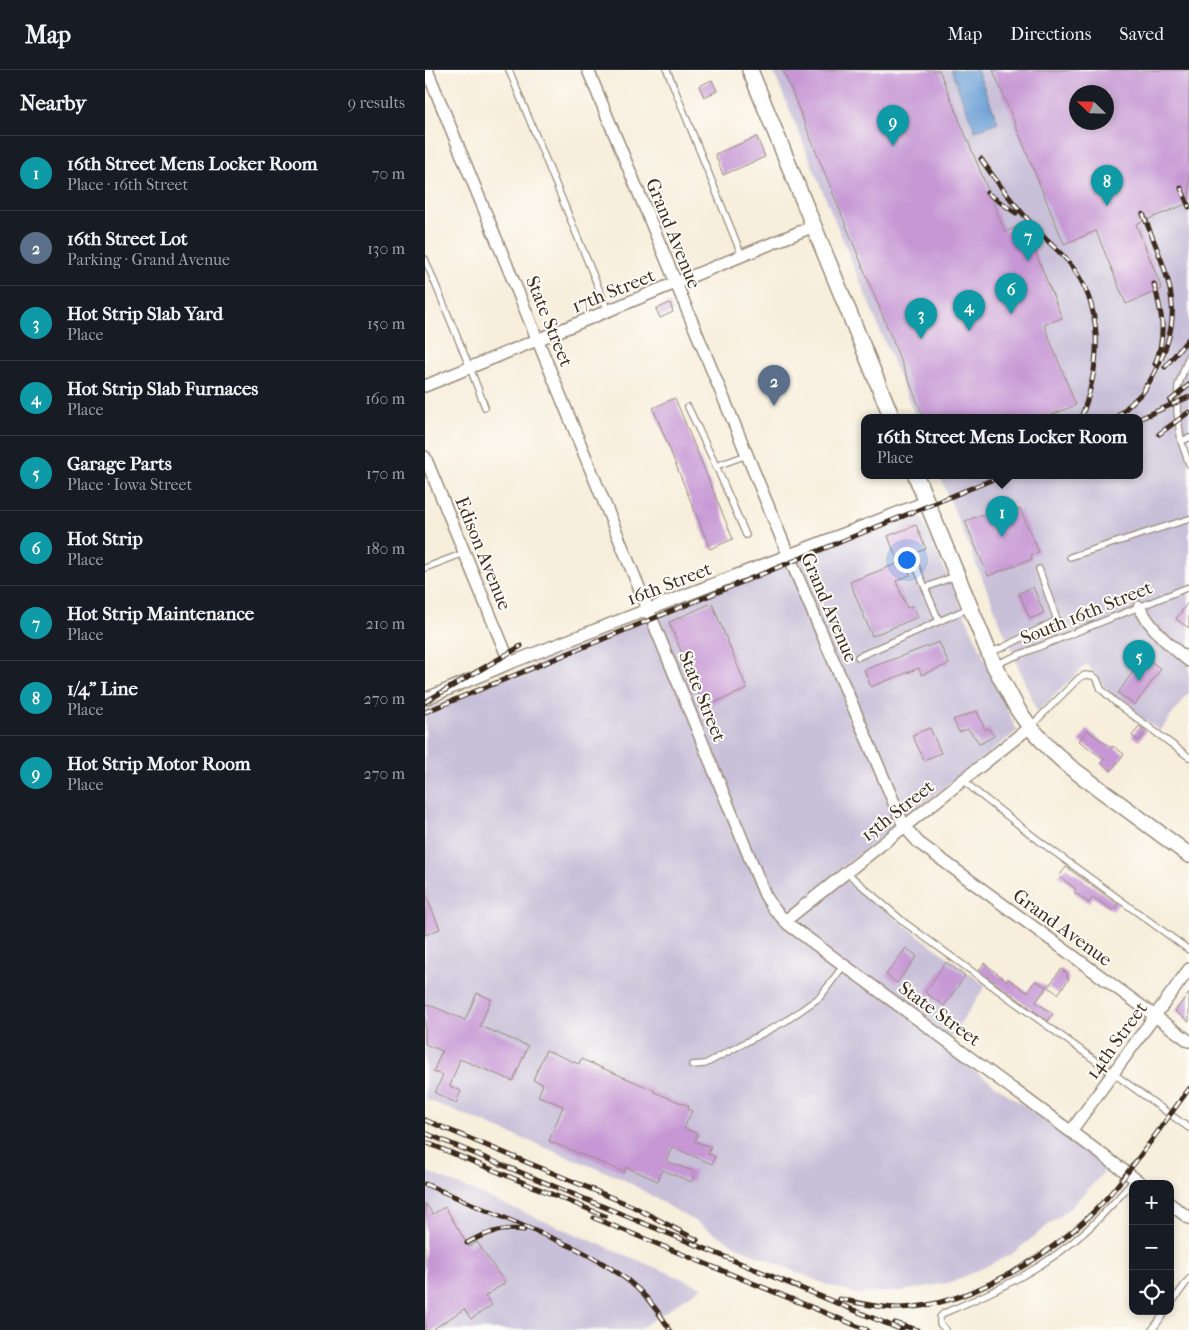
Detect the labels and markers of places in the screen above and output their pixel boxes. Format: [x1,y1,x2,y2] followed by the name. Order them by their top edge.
[877,105,909,146] pin: 9
[1091,165,1123,206] pin: 8
[1012,220,1044,261] pin: 7
[995,273,1027,314] pin: 6
[953,290,985,331] pin: 4
[905,298,937,339] pin: 3
[758,365,790,406] pin: 2
[986,496,1018,537] pin: 1
[1123,640,1155,681] pin: 5

